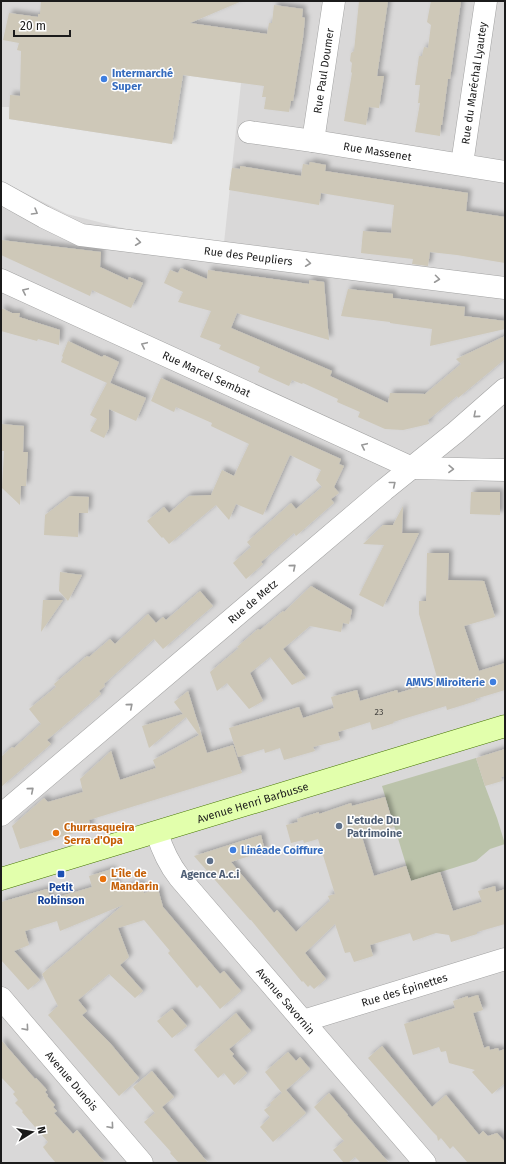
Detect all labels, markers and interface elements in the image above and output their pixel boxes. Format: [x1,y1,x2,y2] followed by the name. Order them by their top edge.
[14,12,70,38] scale bar
[20,19,46,33] text: 20 m
[459,20,489,145] street label: Rue du Maréchal Lyautey
[311,27,336,114] street label: Rue Paul Doumer
[112,67,173,93] place label: Intermarché Super
[99,74,109,84] marker: Intermarché Super
[342,140,413,163] street label: Rue Massenet
[31,208,38,215] one-way arrow
[135,237,141,246] one-way arrow
[203,244,293,268] street label: Rue des Peupliers
[305,258,312,267] one-way arrow
[434,274,440,283] one-way arrow
[22,288,30,296] one-way arrow
[140,342,148,350] one-way arrow
[160,348,253,400] street label: Rue Marcel Sembat
[473,410,480,417] one-way arrow
[360,443,368,451] one-way arrow
[448,465,454,473] one-way arrow
[388,481,395,488] one-way arrow
[289,565,296,572] one-way arrow
[225,577,280,626] street label: Rue de Metz
[405,676,485,689] place label: AMVS Miroiterie
[488,677,498,687] marker: AMVS Miroiterie
[125,703,133,710] one-way arrow
[375,707,383,717] house number: 23
[195,780,310,826] street label: Avenue Henri Barbusse
[26,787,33,794] one-way arrow
[347,814,402,840] place label: L'etude Du Patrimoine
[64,821,135,847] place label: Churrasqueira Serra d'Opa
[334,821,344,831] marker: L'etude Du Patrimoine
[51,828,61,838] marker: Churrasqueira Serra d'Opa
[241,844,323,857] place label: Linéade Coiffure
[228,845,238,855] marker: Linéade Coiffure
[205,856,215,866] marker: Agence A.c.i
[111,867,159,893] place label: L'île de Mandarin
[180,868,239,881] place label: Agence A.c.i
[56,869,66,879] marker: Petit Robinson
[98,874,108,884] marker: L'île de Mandarin
[37,881,85,907] place label: Petit Robinson
[254,965,318,1037] street label: Avenue Savornin
[360,971,449,1009] street label: Rue des Épinettes
[22,1023,29,1030] one-way arrow
[43,1048,101,1113] street label: Avenue Dunois
[12,1112,52,1152] north arrow
[106,1122,113,1129] one-way arrow
[34,1125,48,1135] text: N

